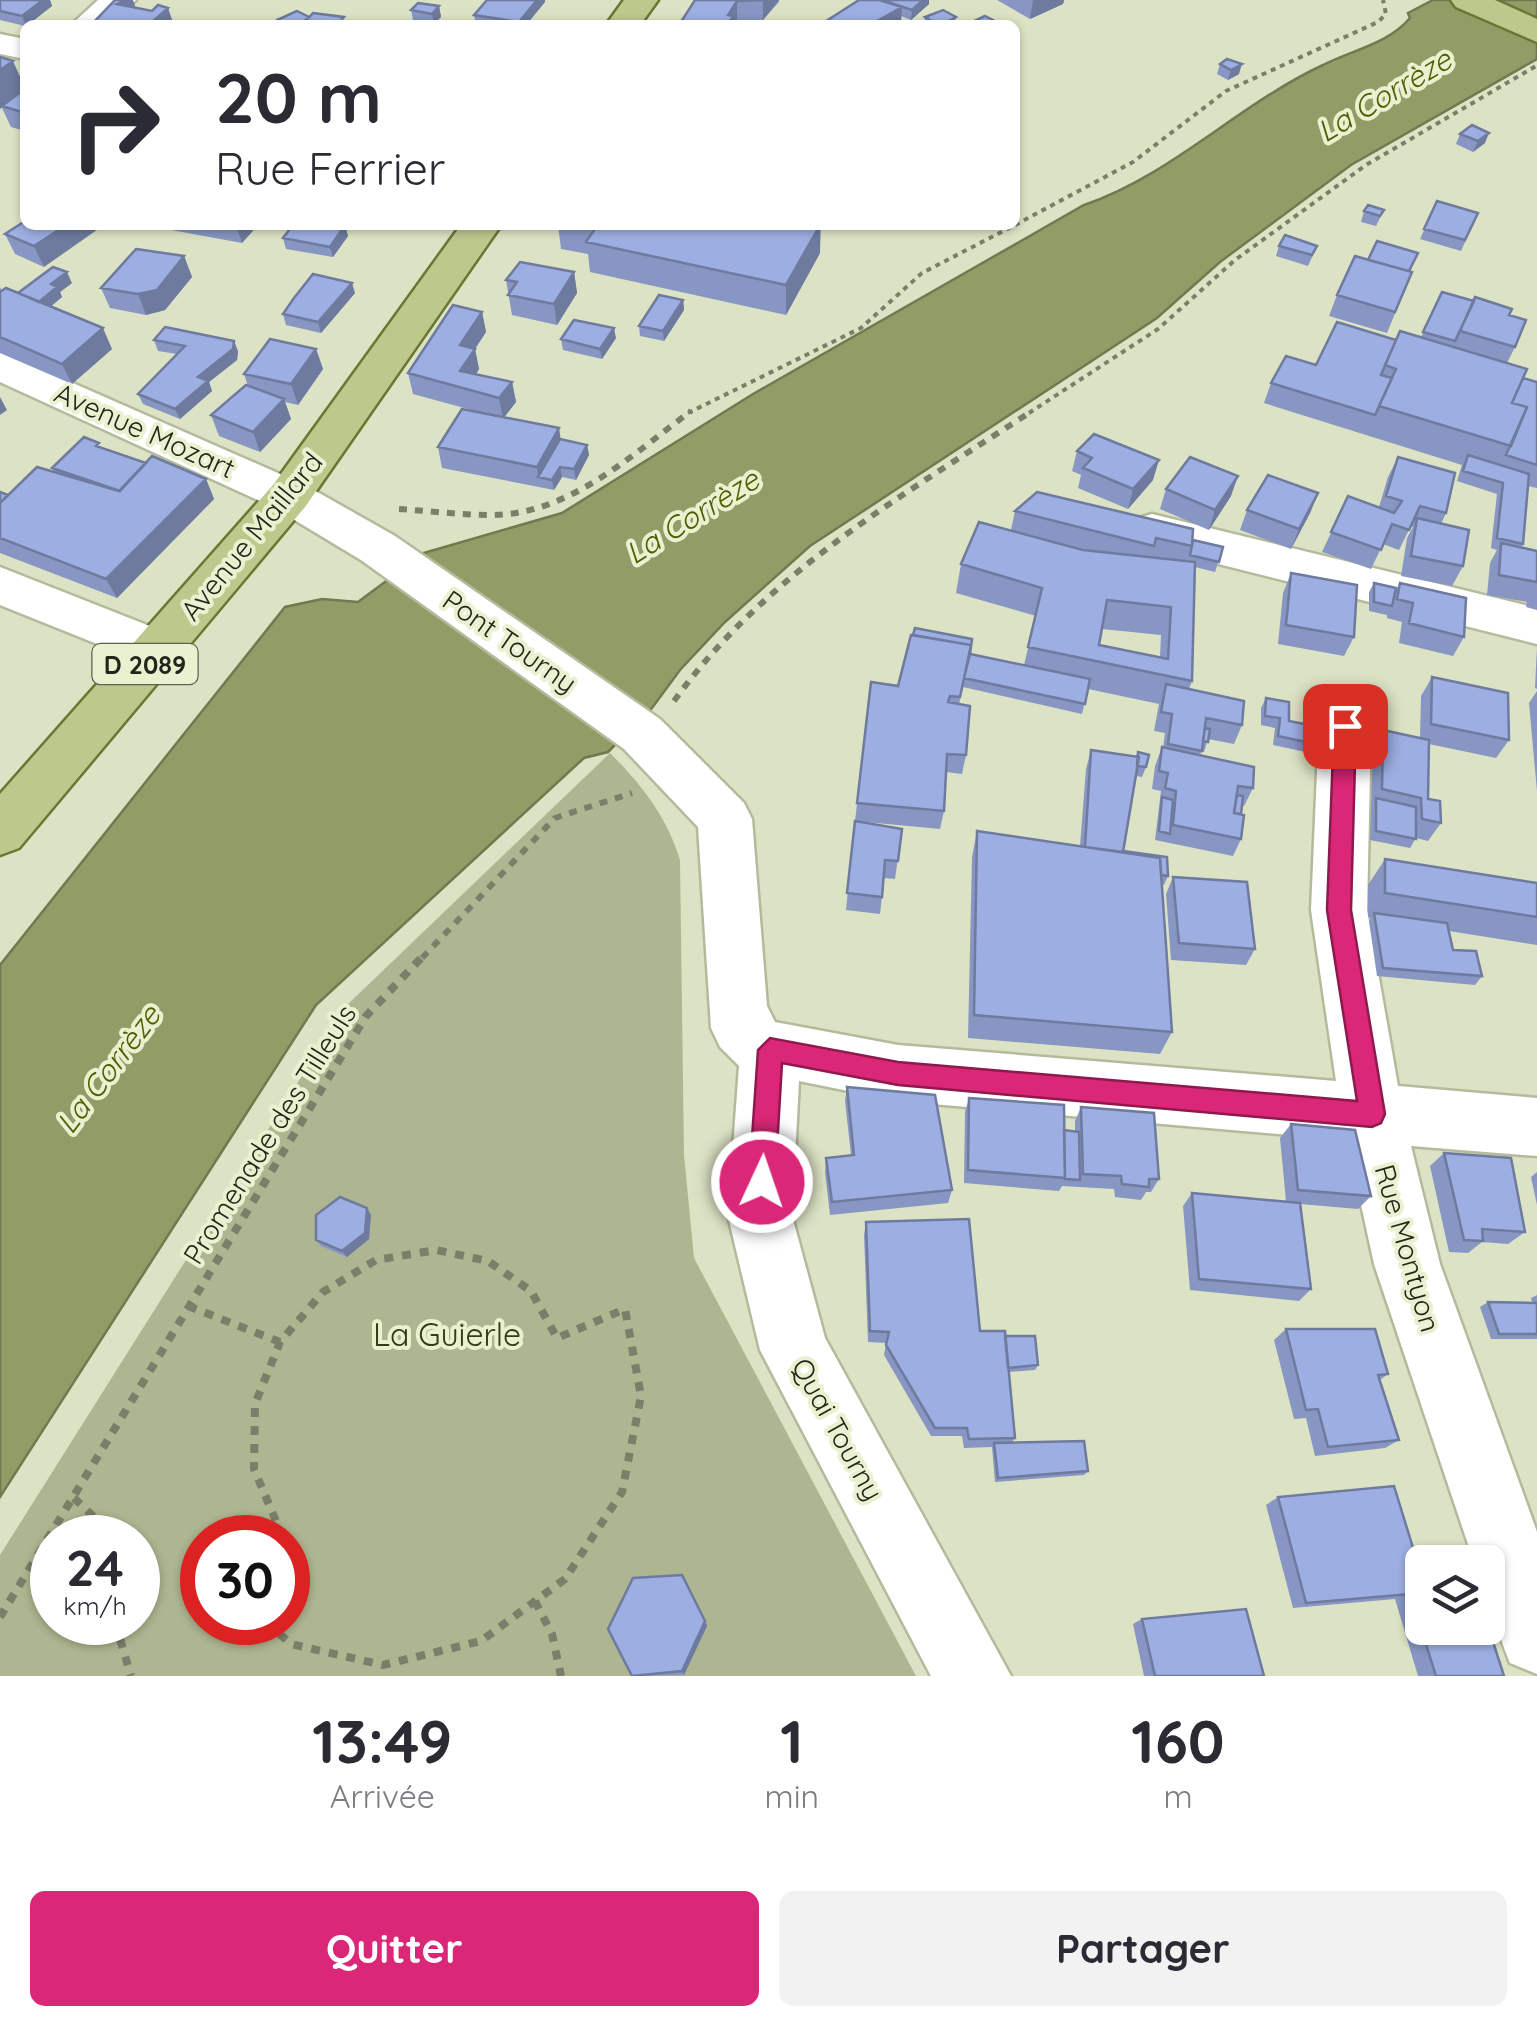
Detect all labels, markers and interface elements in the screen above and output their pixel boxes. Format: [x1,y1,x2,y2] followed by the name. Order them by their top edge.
[1310,39,1459,150] water label: La Corrèze
[215,53,382,141] text: 20 m
[50,60,180,190] icon: right
[215,140,445,196] text: Rue Ferrier
[49,375,241,485] street label: Avenue Mozart
[172,445,330,627] street label: Avenue Maillard
[618,459,767,572] water label: La Corrèze
[436,582,584,700] street label: Pont Tourny
[92,644,198,684] road number: D 2089
[1303,684,1388,769] pin
[1318,699,1373,754] icon: arrive
[48,997,169,1141] water label: La Corrèze
[175,998,363,1270] street label: Promenade des Tilleuls
[710,1130,814,1234] position arrow
[1367,1160,1449,1336] street label: Rue Montyon
[373,1314,521,1354] park label: La Guierle
[785,1352,891,1506] street label: Quai Tourny
[180,1515,310,1645] speed limit sign: 30
[66,1536,124,1599] text: 24
[1405,1545,1505,1645] map controls
[1405,1545,1505,1645] button: layers
[63,1590,127,1621] text: km/h
[312,1703,452,1778] text: 13:49
[780,1703,804,1778] text: 1
[1131,1703,1225,1778] text: 160
[330,1776,435,1816] text: Arrivée
[765,1776,819,1816] text: min
[1163,1776,1193,1816] text: m
[30,1891,759,2006] button: Quitter
[779,1891,1507,2006] button: Partager

